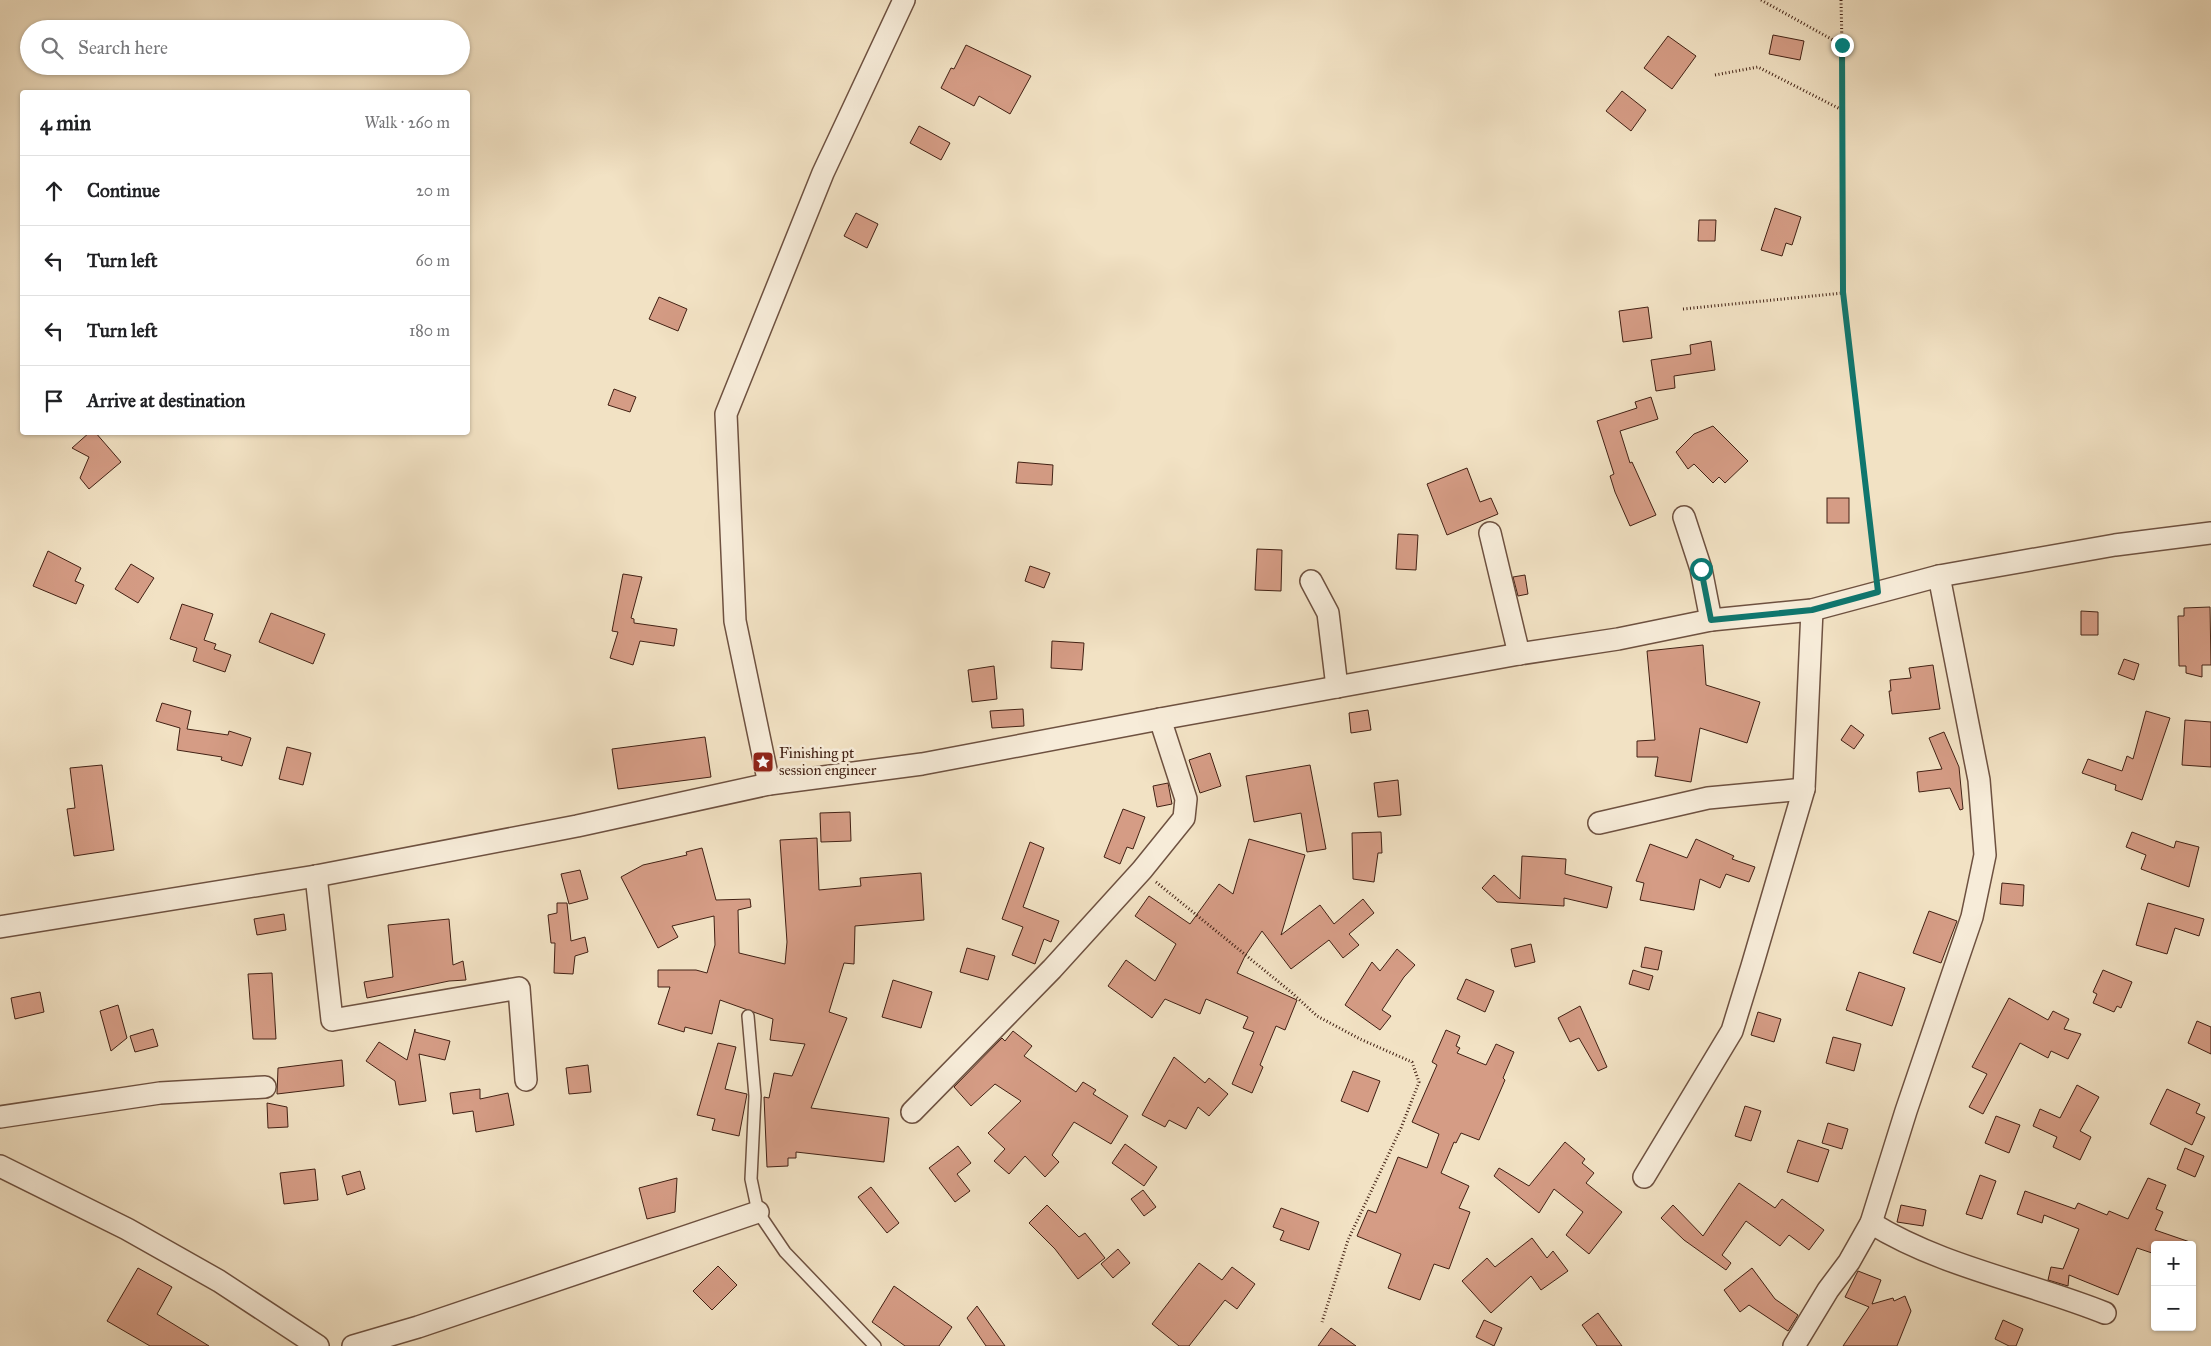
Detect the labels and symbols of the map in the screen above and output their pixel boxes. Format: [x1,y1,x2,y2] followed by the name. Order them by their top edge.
[1831,34,1854,57] route end
[1690,558,1713,581] route start
[779,744,877,779] place label: Finishing pt session engineer
[751,750,775,774] place icon: Finishing pt session engineer

